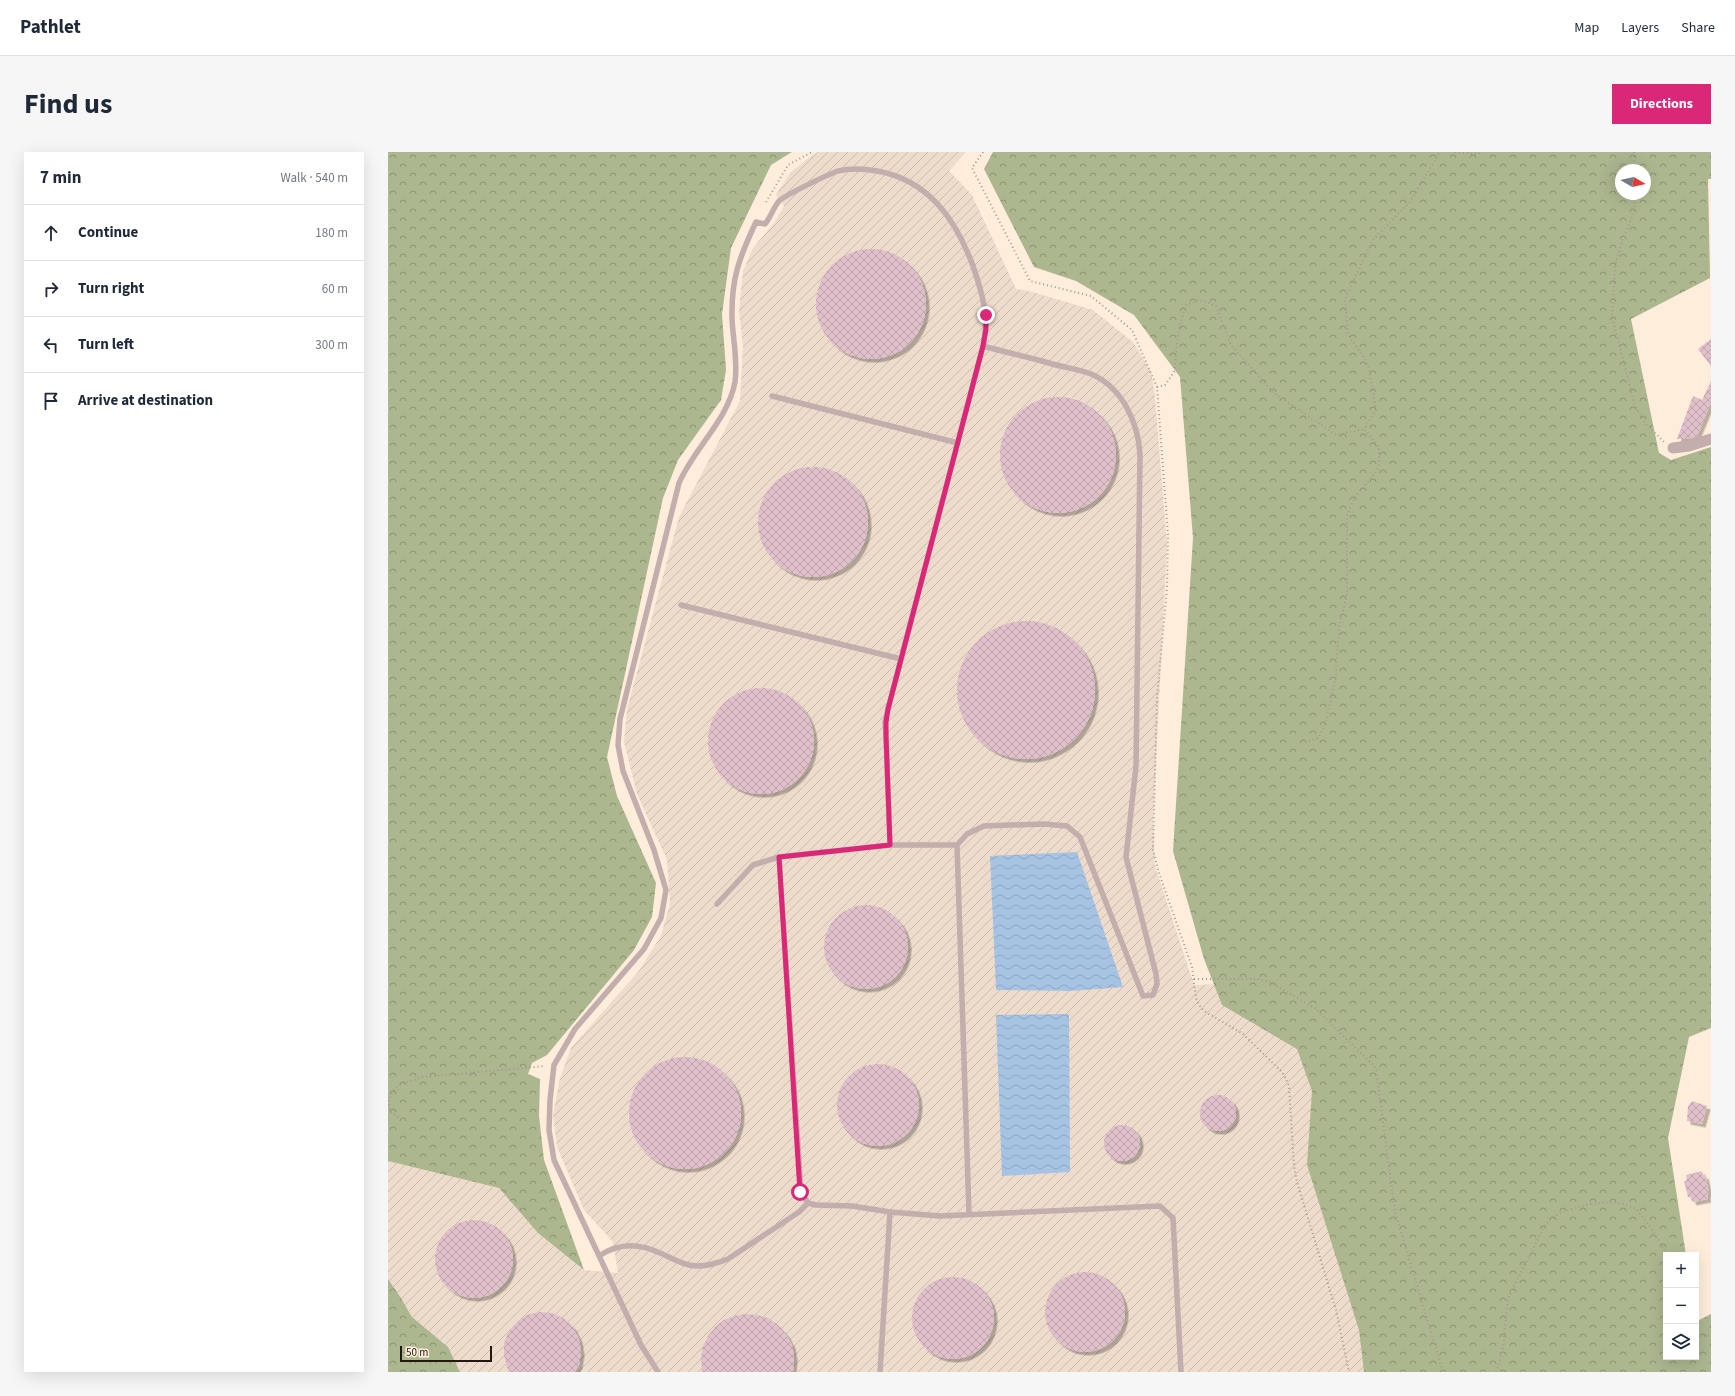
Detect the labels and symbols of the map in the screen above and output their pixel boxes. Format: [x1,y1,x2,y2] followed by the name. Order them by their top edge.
[1615,164,1651,200] north arrow
[977,306,995,324] route end
[791,1183,809,1201] route start
[400,1344,492,1363] scale bar

